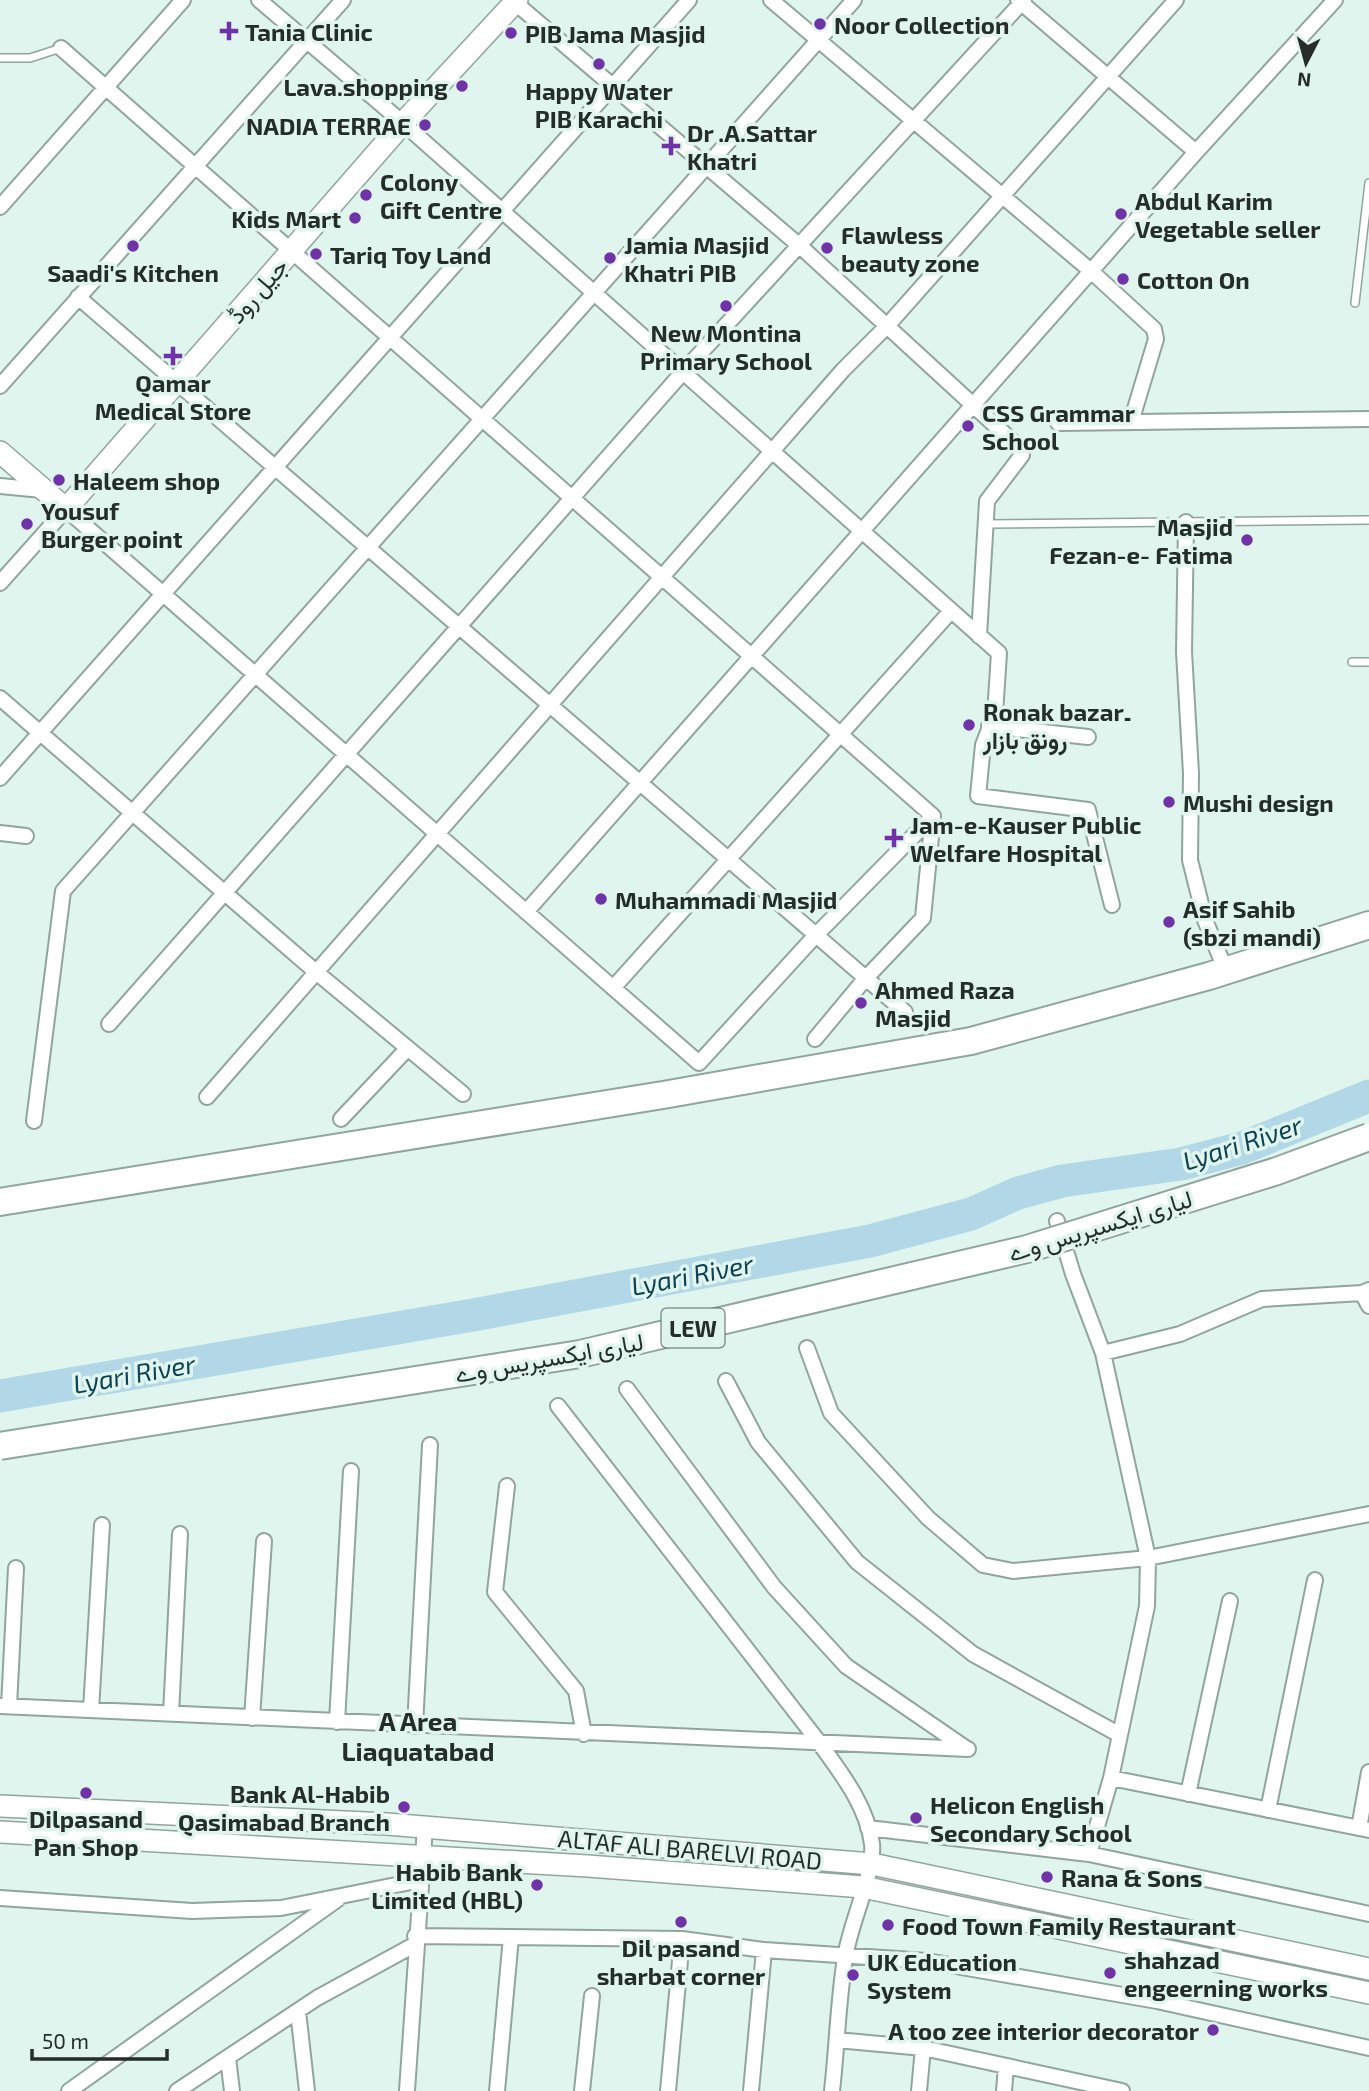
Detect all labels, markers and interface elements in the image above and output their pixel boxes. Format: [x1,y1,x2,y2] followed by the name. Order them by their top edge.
[834,10,1009,39] place label: Noor Collection
[812,16,828,32] marker: Noor Collection
[245,17,373,46] place label: Tania Clinic
[525,19,706,48] place label: PIB Jama Masjid
[219,21,239,41] marker: Tania Clinic
[503,25,519,41] marker: PIB Jama Masjid
[1271,28,1341,98] north arrow
[591,56,607,72] marker: Happy Water PIB Karachi
[1296,68,1312,93] text: N
[283,72,448,101] place label: Lava.shopping
[525,76,673,133] place label: Happy Water PIB Karachi
[454,78,470,94] marker: Lava.shopping
[246,111,411,140] place label: NADIA TERRAE
[417,117,433,133] marker: NADIA TERRAE
[687,118,818,175] place label: Dr .A.Sattar Khatri
[661,136,681,156] marker: Dr .A.Sattar Khatri
[380,167,502,224] place label: Colony Gift Centre
[1135,186,1321,243] place label: Abdul Karim Vegetable seller
[358,187,374,203] marker: Colony Gift Centre
[231,204,341,233] place label: Kids Mart
[1113,206,1129,222] marker: Abdul Karim Vegetable seller
[347,210,363,226] marker: Kids Mart
[841,220,979,277] place label: Flawless beauty zone
[624,230,769,287] place label: Jamia Masjid Khatri PIB
[125,238,141,254] marker: Saadi's Kitchen
[330,240,491,269] place label: Tariq Toy Land
[819,240,835,256] marker: Flawless beauty zone
[308,246,324,262] marker: Tariq Toy Land
[602,250,618,266] marker: Jamia Masjid Khatri PIB
[221,251,295,330] street label: جیل روڈ
[47,258,219,287] place label: Saadi's Kitchen
[1137,265,1250,294] place label: Cotton On
[1115,271,1131,287] marker: Cotton On
[718,298,734,314] marker: New Montina Primary School
[640,318,812,375] place label: New Montina Primary School
[165,348,181,364] marker: Qamar Medical Store
[95,368,251,425] place label: Qamar Medical Store
[982,398,1136,455] place label: CSS Grammar School
[960,418,976,434] marker: CSS Grammar School
[73,466,220,495] place label: Haleem shop
[51,472,67,488] marker: Haleem shop
[41,496,183,553] place label: Yousuf Burger point
[1049,512,1233,569] place label: Masjid Fezan-e- Fatima
[19,516,35,532] marker: Yousuf Burger point
[1239,532,1255,548] marker: Masjid Fezan-e- Fatima
[982,697,1131,756] place label: Ronak bazar۔ رونق بازار
[961,717,977,733] marker: Ronak bazar۔ رونق بازار
[1183,788,1334,817] place label: Mushi design
[1161,794,1177,810] marker: Mushi design
[910,810,1142,867] place label: Jam-e-Kauser Public Welfare Hospital
[884,828,904,848] marker: Jam-e-Kauser Public Welfare Hospital
[615,885,837,914] place label: Muhammadi Masjid
[593,891,609,907] marker: Muhammadi Masjid
[1183,894,1321,951] place label: Asif Sahib (sbzi mandi)
[1161,914,1177,930] marker: Asif Sahib (sbzi mandi)
[875,975,1015,1032] place label: Ahmed Raza Masjid
[853,995,869,1011] marker: Ahmed Raza Masjid
[1178,1108,1307,1177] water label: Lyari River
[1004,1183,1197,1270] street label: لیاری ایکسپریس وے
[628,1247,756,1302] water label: Lyari River
[662,1308,724,1348] road number: LEW
[452,1326,646,1391] street label: لیاری ایکسپریس وے
[70,1347,198,1400] water label: Lyari River
[342,1705,494,1766] district label: A Area Liaquatabad
[178,1779,390,1837] place label: Bank Al-Habib Qasimabad Branch
[78,1785,94,1801] marker: Dilpasand Pan Shop
[930,1790,1132,1847] place label: Helicon English Secondary School
[396,1799,412,1815] marker: Bank Al-Habib Qasimabad Branch
[29,1804,143,1861] place label: Dilpasand Pan Shop
[908,1810,924,1826] marker: Helicon English Secondary School
[557,1823,823,1875] street label: ALTAF ALI BARELVI ROAD
[371,1857,524,1914] place label: Habib Bank Limited (HBL)
[1061,1863,1202,1892] place label: Rana & Sons
[1039,1869,1055,1885] marker: Rana & Sons
[529,1877,545,1893] marker: Habib Bank Limited (HBL)
[902,1911,1236,1940] place label: Food Town Family Restaurant
[673,1914,689,1930] marker: Dil pasand sharbat corner
[880,1917,896,1933] marker: Food Town Family Restaurant
[597,1933,766,1990] place label: Dil pasand sharbat corner
[1124,1945,1328,2002] place label: shahzad engeerning works
[867,1947,1017,2004] place label: UK Education System
[1102,1965,1118,1981] marker: shahzad engeerning works
[845,1967,861,1983] marker: UK Education System
[888,2016,1200,2045] place label: A too zee interior decorator
[32,2018,166,2062] scale bar
[1205,2022,1221,2038] marker: A too zee interior decorator
[42,2028,89,2053] text: 50 m

